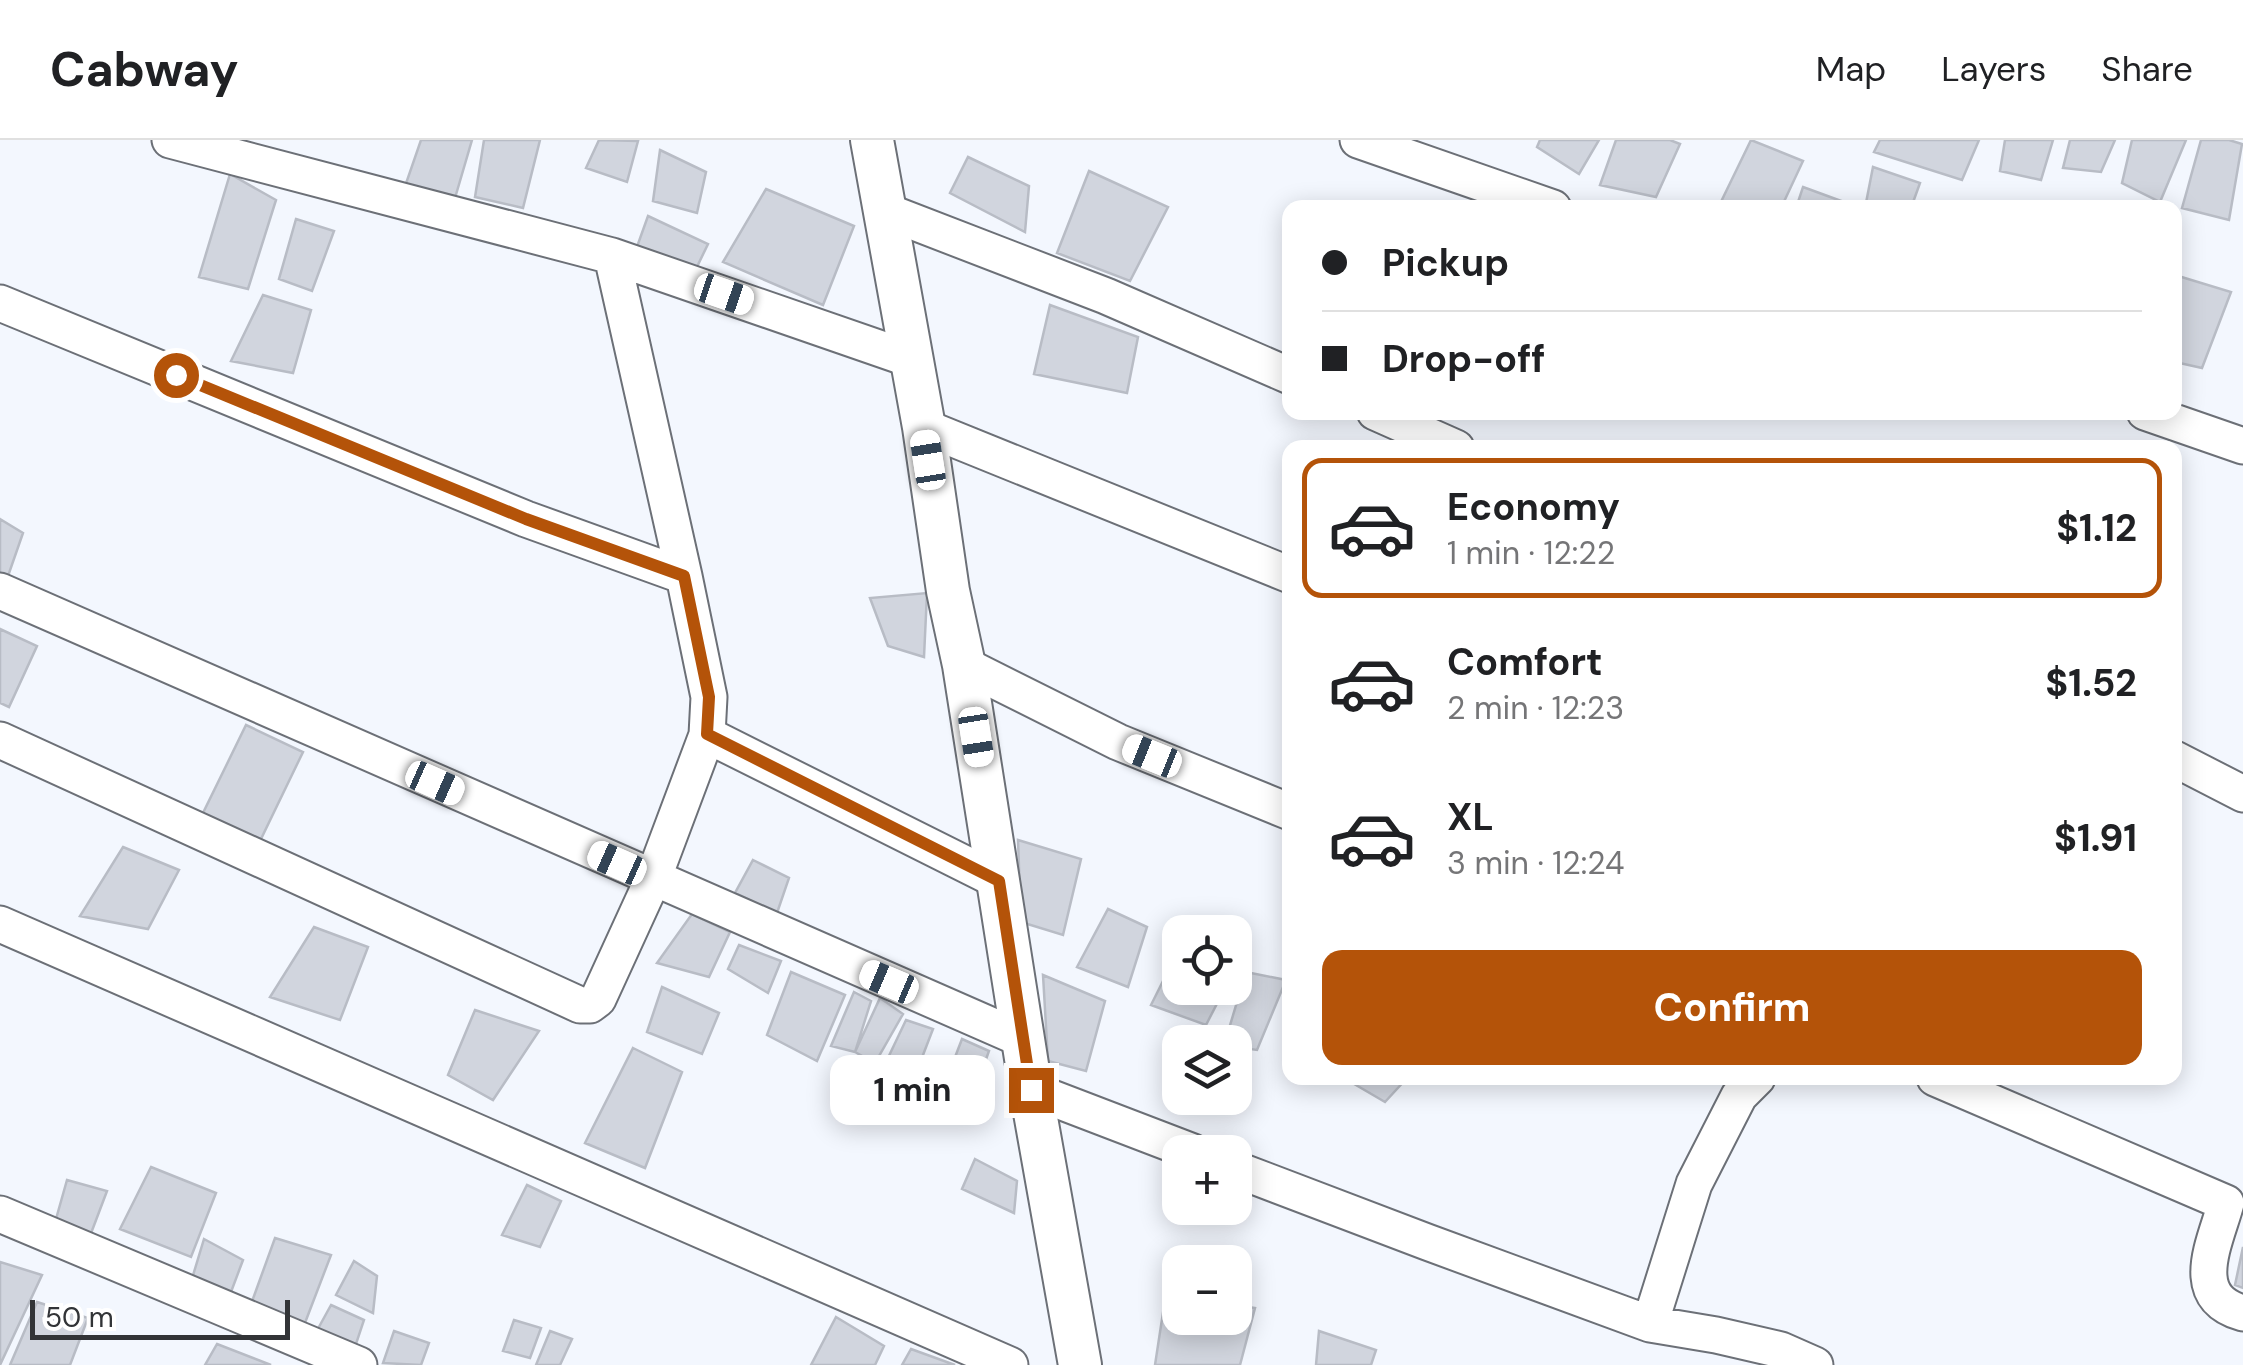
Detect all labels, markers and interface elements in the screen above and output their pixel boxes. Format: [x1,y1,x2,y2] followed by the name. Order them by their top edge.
[50,38,239,101] text: Cabway
[1816,46,1886,92] text: Map
[1941,46,2046,92] text: Layers
[2101,46,2193,92] text: Share
[1382,238,1509,288] text: Pickup
[691,270,757,318] car
[1382,334,1545,384] text: Drop-off
[154,353,199,398] route start
[908,428,948,492] car
[1447,482,1620,532] text: Economy
[1327,483,1417,573] icon: car
[2056,503,2137,553] text: $1.12
[1447,532,1615,574] text: 1 min · 12:22
[1447,637,1603,687] text: Comfort
[1327,638,1417,728] icon: car
[2045,658,2137,708] text: $1.52
[1447,687,1624,729] text: 2 min · 12:23
[956,705,996,769] car
[1119,731,1185,781] car
[401,757,469,809] car
[1447,792,1494,842] text: XL
[1327,793,1417,883] icon: car
[2054,813,2137,863] text: $1.91
[583,837,651,889] car
[1447,842,1625,884] text: 3 min · 12:24
[1162,915,1252,1335] map controls
[1162,915,1252,1005] button: locate
[1322,950,2142,1065] button: Confirm
[856,956,922,1008] car
[1162,1025,1252,1115] button: layers
[831,1055,996,1125] callout: 1 min
[1009,1068,1054,1113] route end
[874,1069,951,1111] text: 1 min
[1162,1135,1252,1225] button: +
[1162,1245,1252,1335] button: −
[30,1295,290,1340] scale bar
[45,1299,114,1336] text: 50 m

